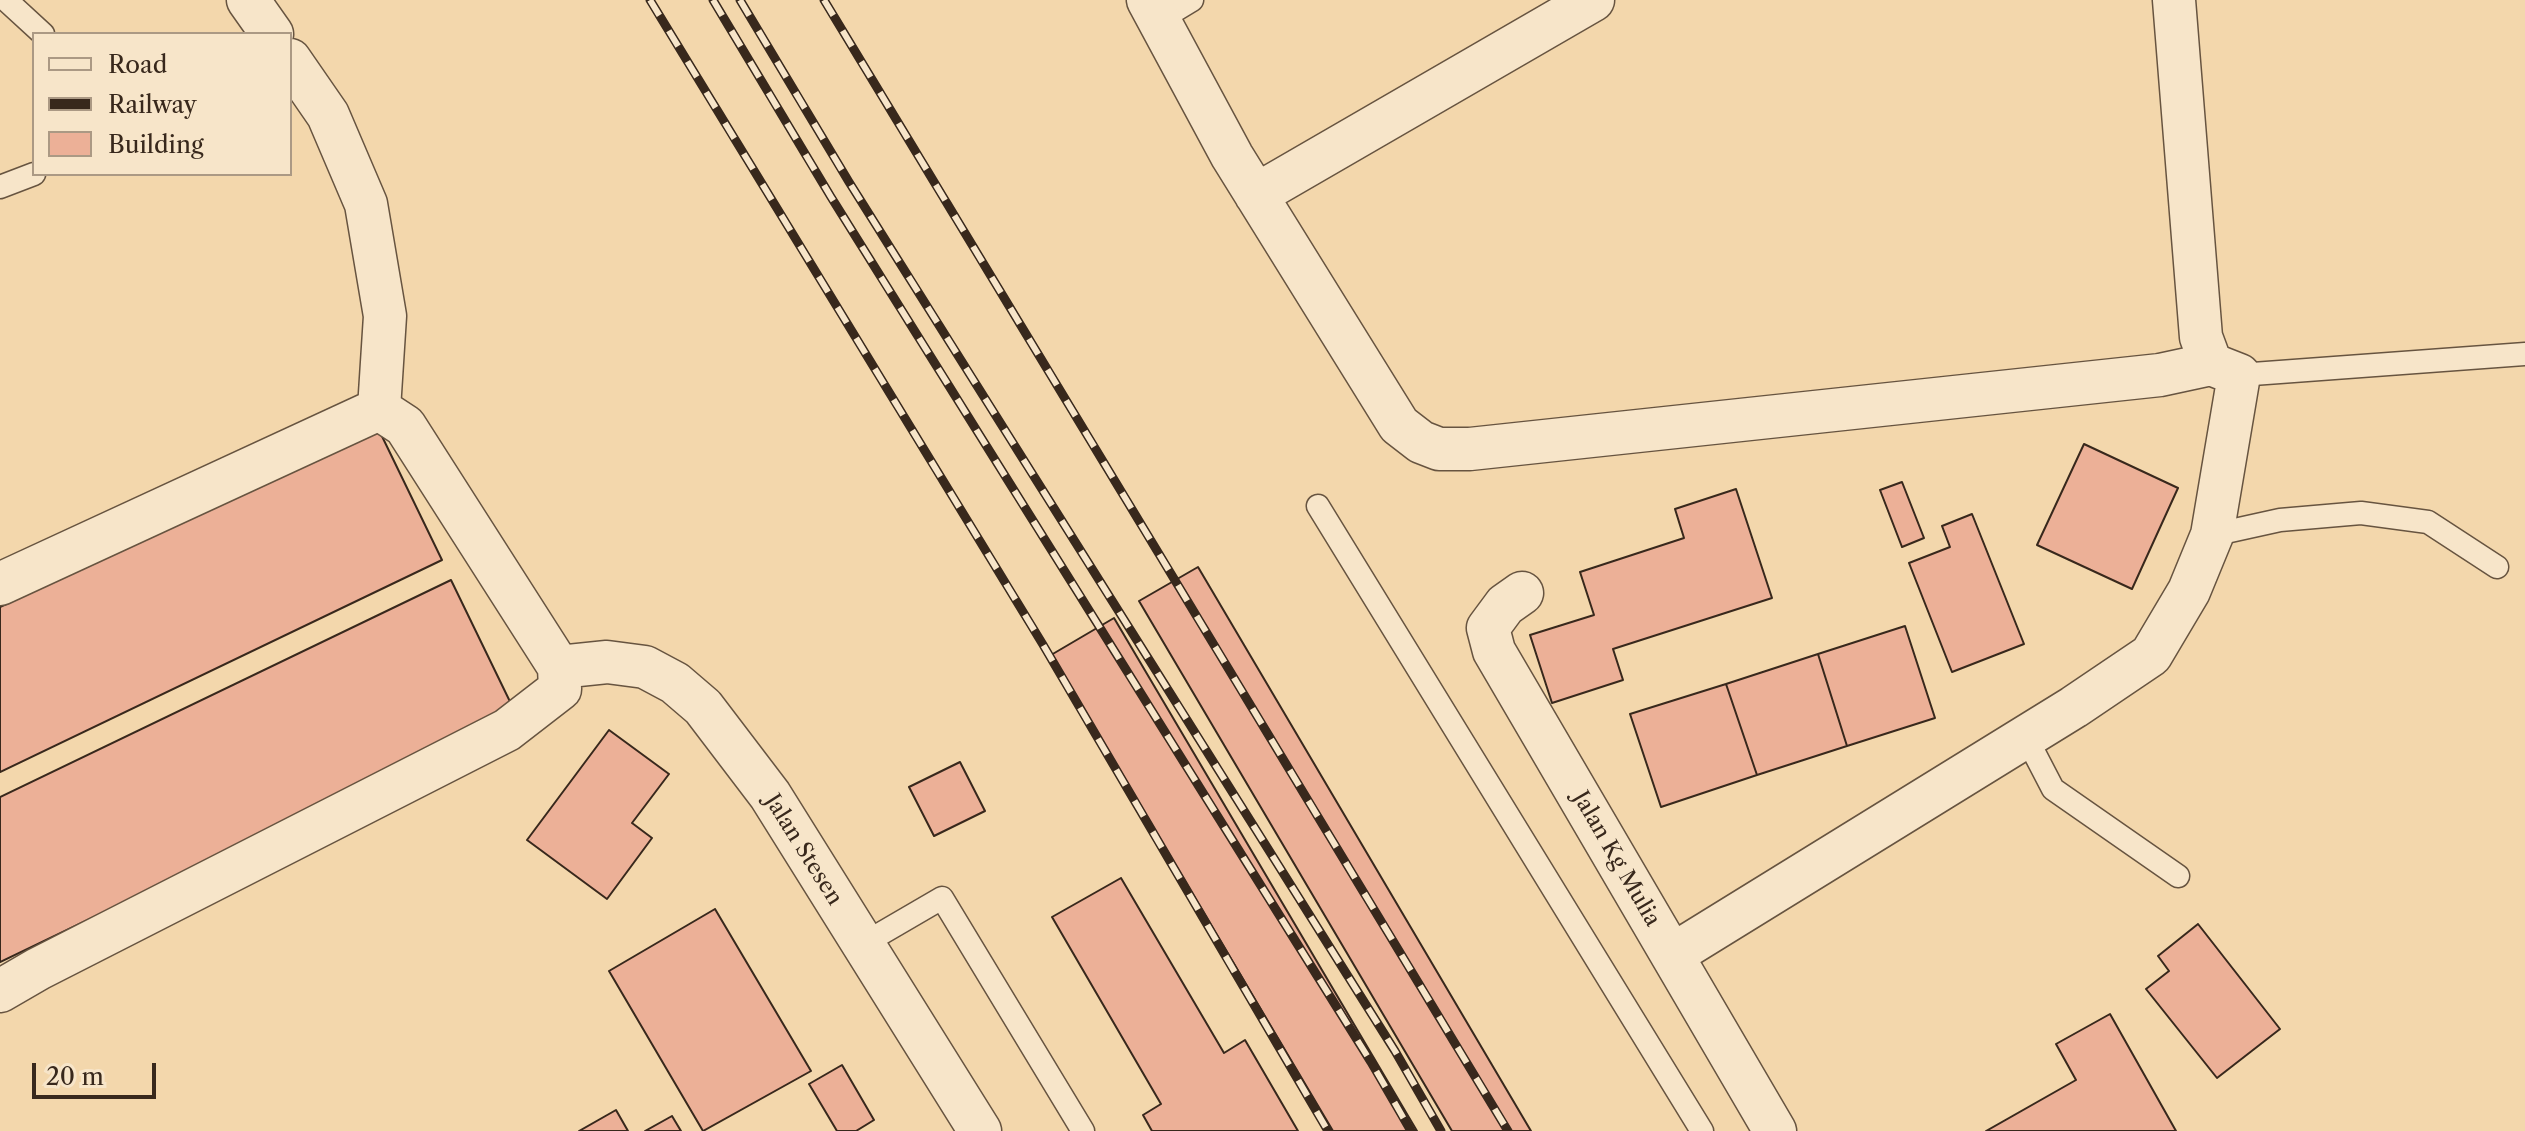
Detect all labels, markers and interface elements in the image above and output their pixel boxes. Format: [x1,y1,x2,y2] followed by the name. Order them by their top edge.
[32,32,292,176] legend
[108,50,167,79] text: Road
[108,90,197,119] text: Railway
[108,130,204,159] text: Building
[1567,787,1665,931] street label: Jalan Kg Mulia
[758,790,848,910] street label: Jalan Stesen
[36,1047,160,1097] scale bar
[46,1062,104,1091] text: 20 m

